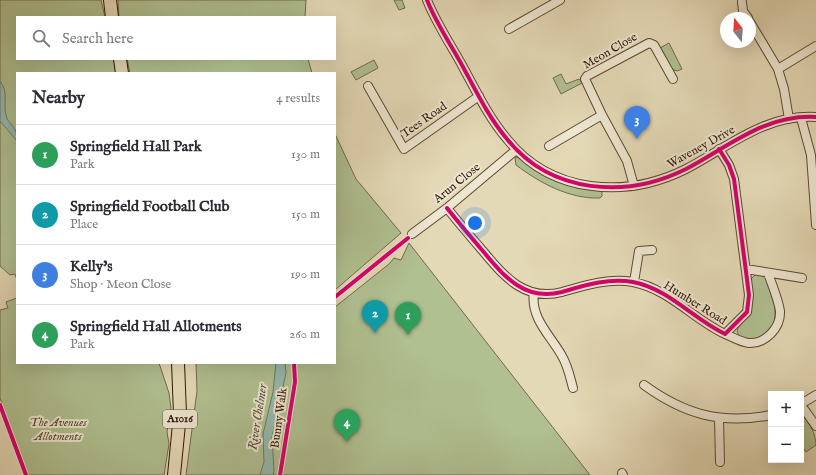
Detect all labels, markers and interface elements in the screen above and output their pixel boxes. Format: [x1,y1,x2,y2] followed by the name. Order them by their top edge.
[720,12,756,48] north arrow
[16,16,336,60] search box
[30,27,52,49] icon: search
[62,29,133,48] text: Search here
[580,29,640,73] street label: Meon Close
[32,88,85,109] text: Nearby
[276,90,320,107] text: 4 results
[398,98,450,141] street label: Tees Road
[624,106,650,139] pin: 3
[665,122,738,172] street label: Waveney Drive
[70,137,202,156] text: Springfield Hall Park
[43,146,47,163] text: 1
[291,146,320,163] text: 130 m
[70,156,95,173] text: Park
[430,159,484,207] street label: Arun Close
[70,197,230,216] text: Springfield Football Club
[42,206,48,223] text: 2
[291,206,320,223] text: 150 m
[465,213,485,233] your location
[70,216,98,233] text: Place
[70,257,112,276] text: Kelly's
[43,266,47,283] text: 3
[290,266,320,283] text: 190 m
[70,276,171,293] text: Shop · Meon Close
[661,278,730,329] street label: Humber Road
[362,300,388,333] pin: 2
[395,302,421,335] pin: 1
[70,317,242,336] text: Springfield Hall Allotments
[42,326,48,343] text: 4
[289,326,320,343] text: 260 m
[70,336,95,353] text: Park
[244,382,272,451] water label: River Chelmer
[267,386,291,449] street label: Bunny Walk
[768,391,804,463] map controls
[768,391,804,427] button: +
[334,409,360,442] pin: 4
[163,410,197,428] road number: A1016
[29,415,87,444] park label: The Avenues Allotments
[768,427,804,463] button: −

